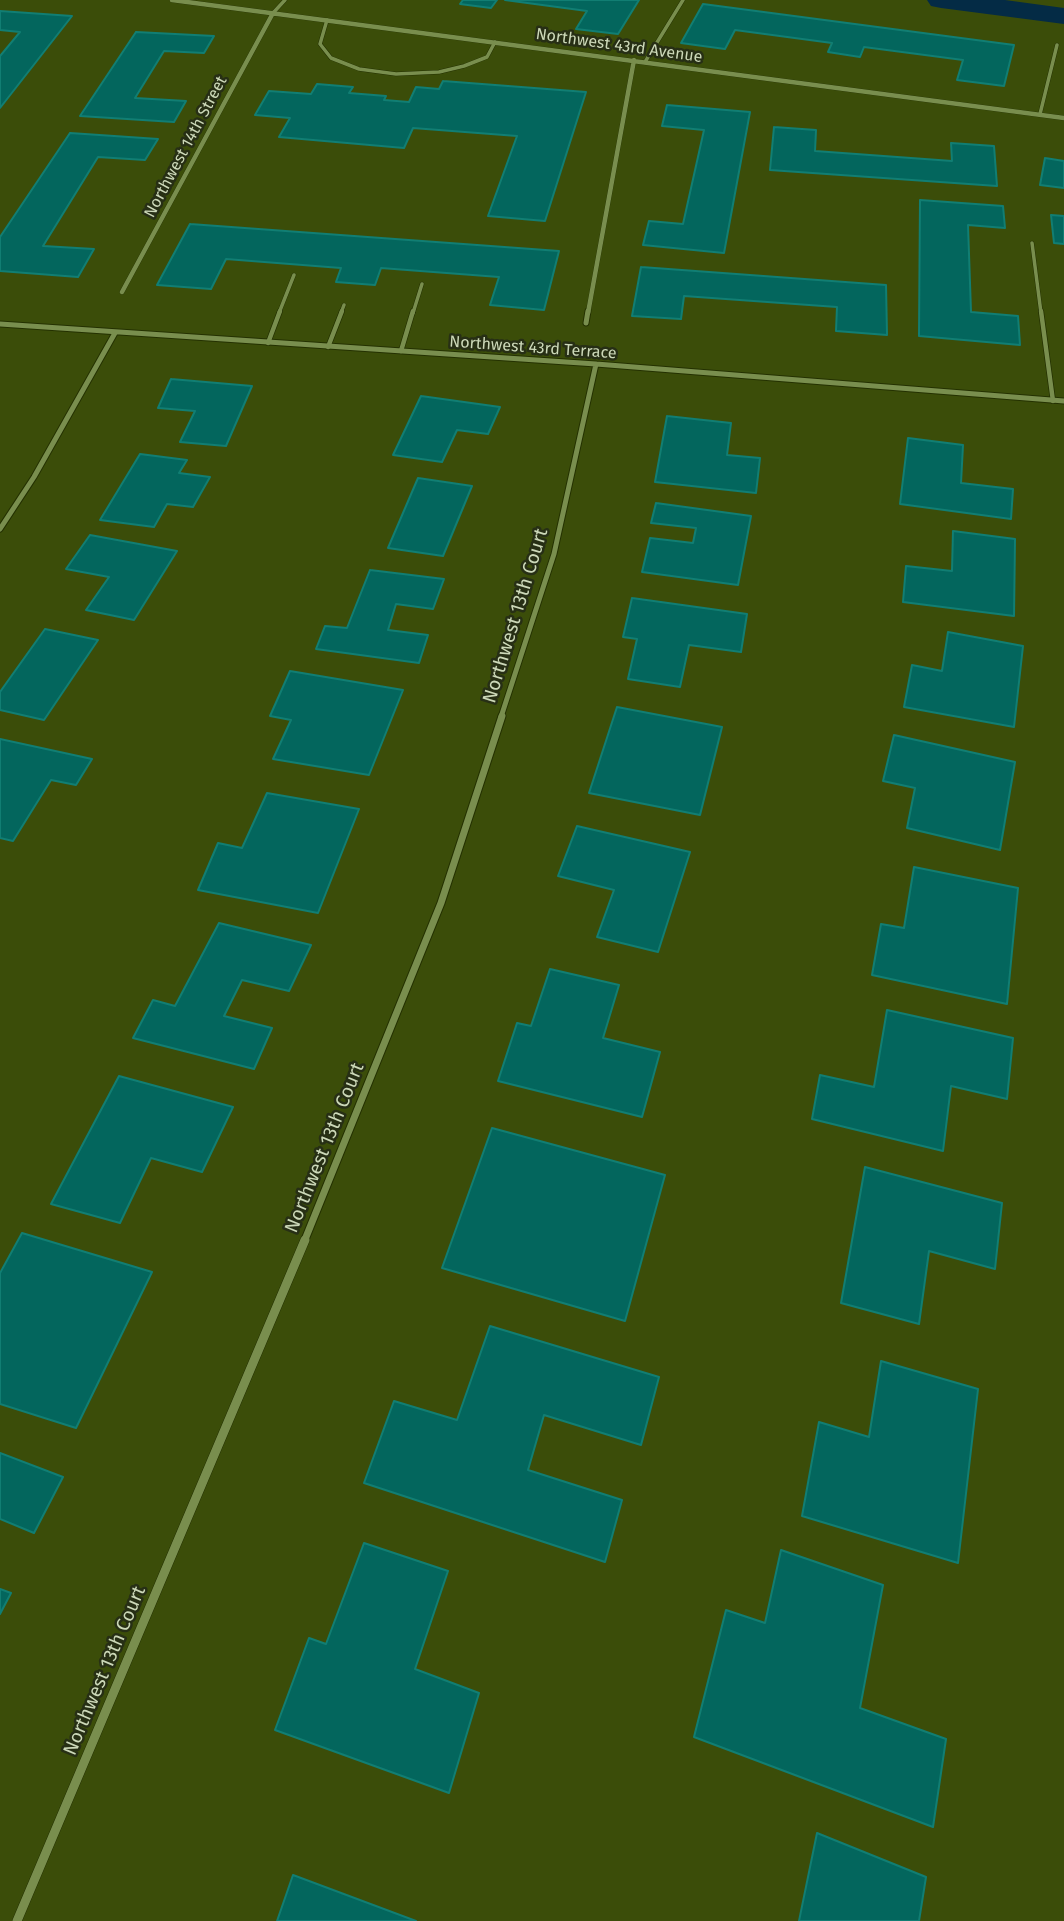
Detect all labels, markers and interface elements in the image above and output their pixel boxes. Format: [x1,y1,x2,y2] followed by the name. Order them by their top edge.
[534,25,704,67] street label: Northwest 43rd Avenue
[141,73,231,221] street label: Northwest 14th Street
[449,333,617,363] street label: Northwest 43rd Terrace
[479,526,553,706] street label: Northwest 13th Court
[280,1060,370,1236] street label: Northwest 13th Court
[59,1583,151,1759] street label: Northwest 13th Court

